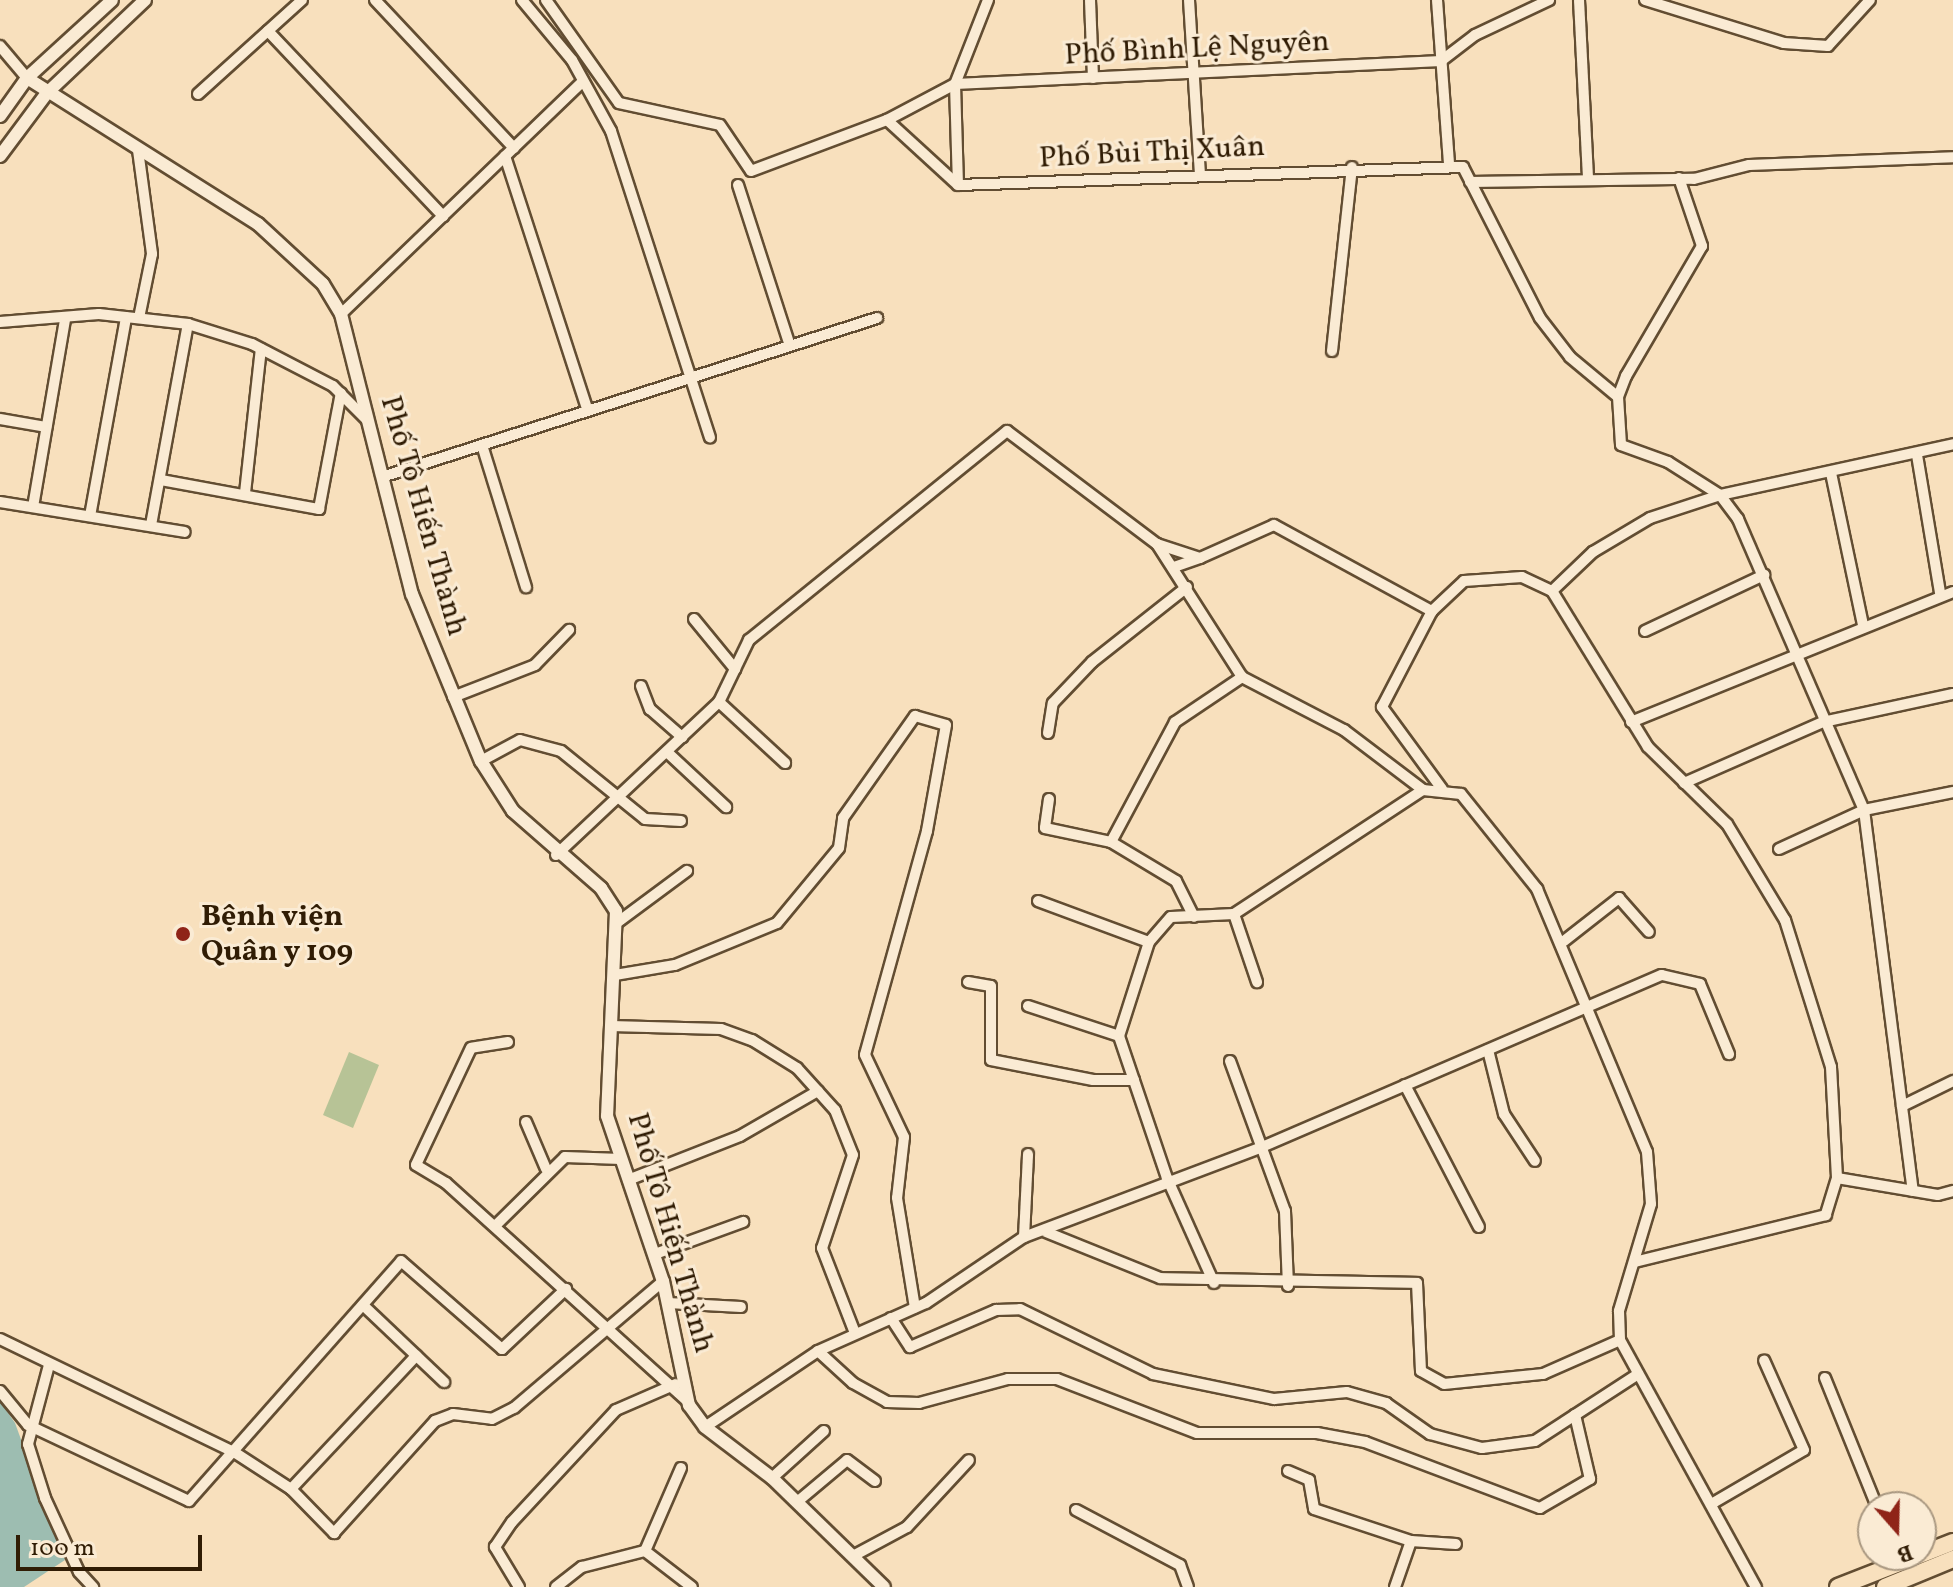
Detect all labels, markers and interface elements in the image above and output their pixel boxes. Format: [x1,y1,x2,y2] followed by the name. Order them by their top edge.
[1064,24,1330,74] street label: Phố Bình Lệ Nguyên
[1038,129,1266,177] street label: Phố Bùi Thị Xuân
[371,391,475,641] street label: Phố Tô Hiến Thành
[201,899,354,970] place label: Bệnh viện Quân y 109
[172,923,194,945] marker: Bệnh viện Quân y 109
[618,1108,722,1358] street label: Phố Tô Hiến Thành
[1857,1491,1937,1571] north arrow
[20,1519,206,1569] scale bar
[30,1532,95,1566] text: 100 m
[1892,1535,1917,1569] text: B

